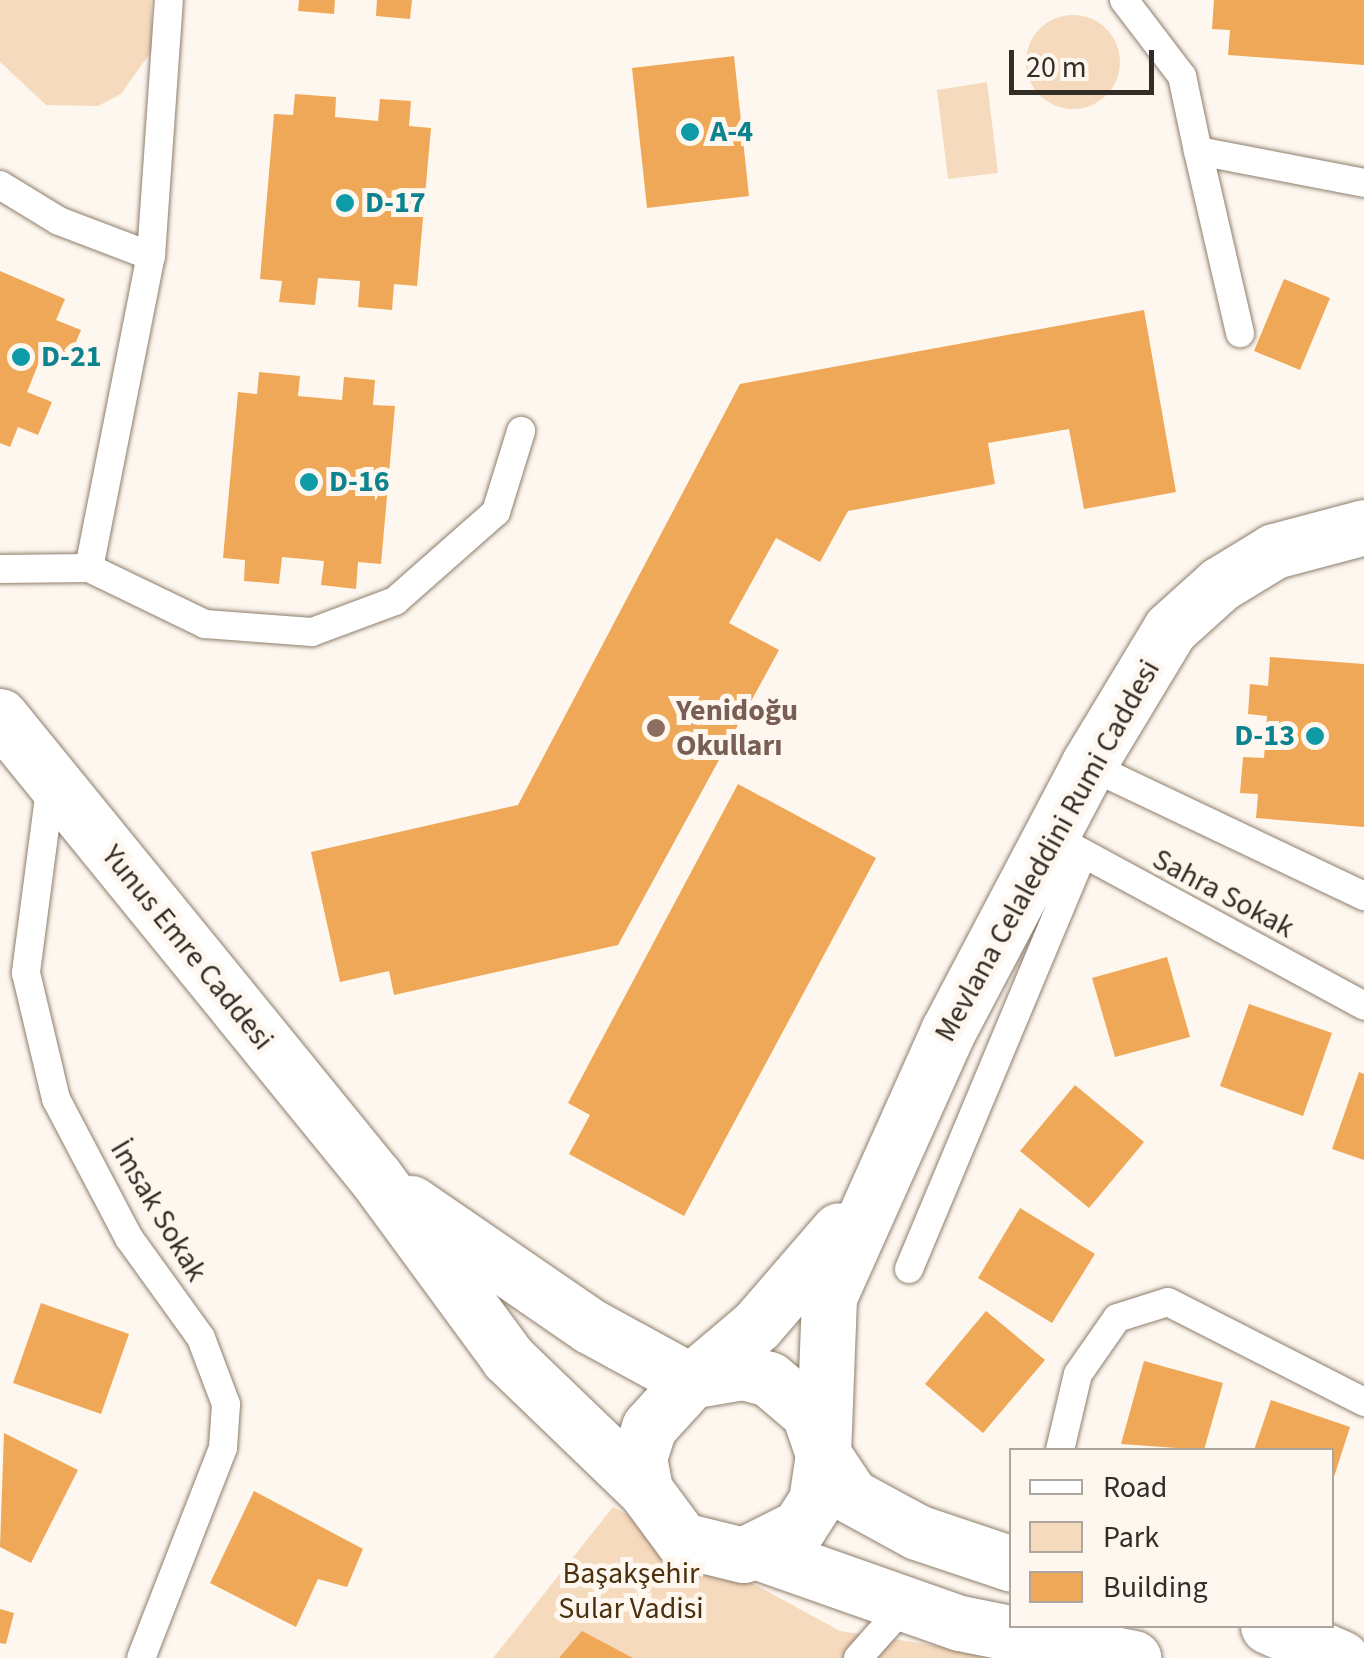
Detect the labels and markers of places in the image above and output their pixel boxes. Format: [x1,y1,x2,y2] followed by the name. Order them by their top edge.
[710,114,753,150] place label: A-4
[679,121,701,143] marker: A-4
[365,185,426,221] place label: D-17
[334,192,356,214] marker: D-17
[41,339,102,375] place label: D-21
[10,346,32,368] marker: D-21
[329,464,390,500] place label: D-16
[298,471,320,493] marker: D-16
[676,693,798,764] place label: Yenidoğu Okulları
[645,717,667,739] marker: Yenidoğu Okulları
[1234,718,1295,754] place label: D-13
[1304,725,1326,747] marker: D-13

